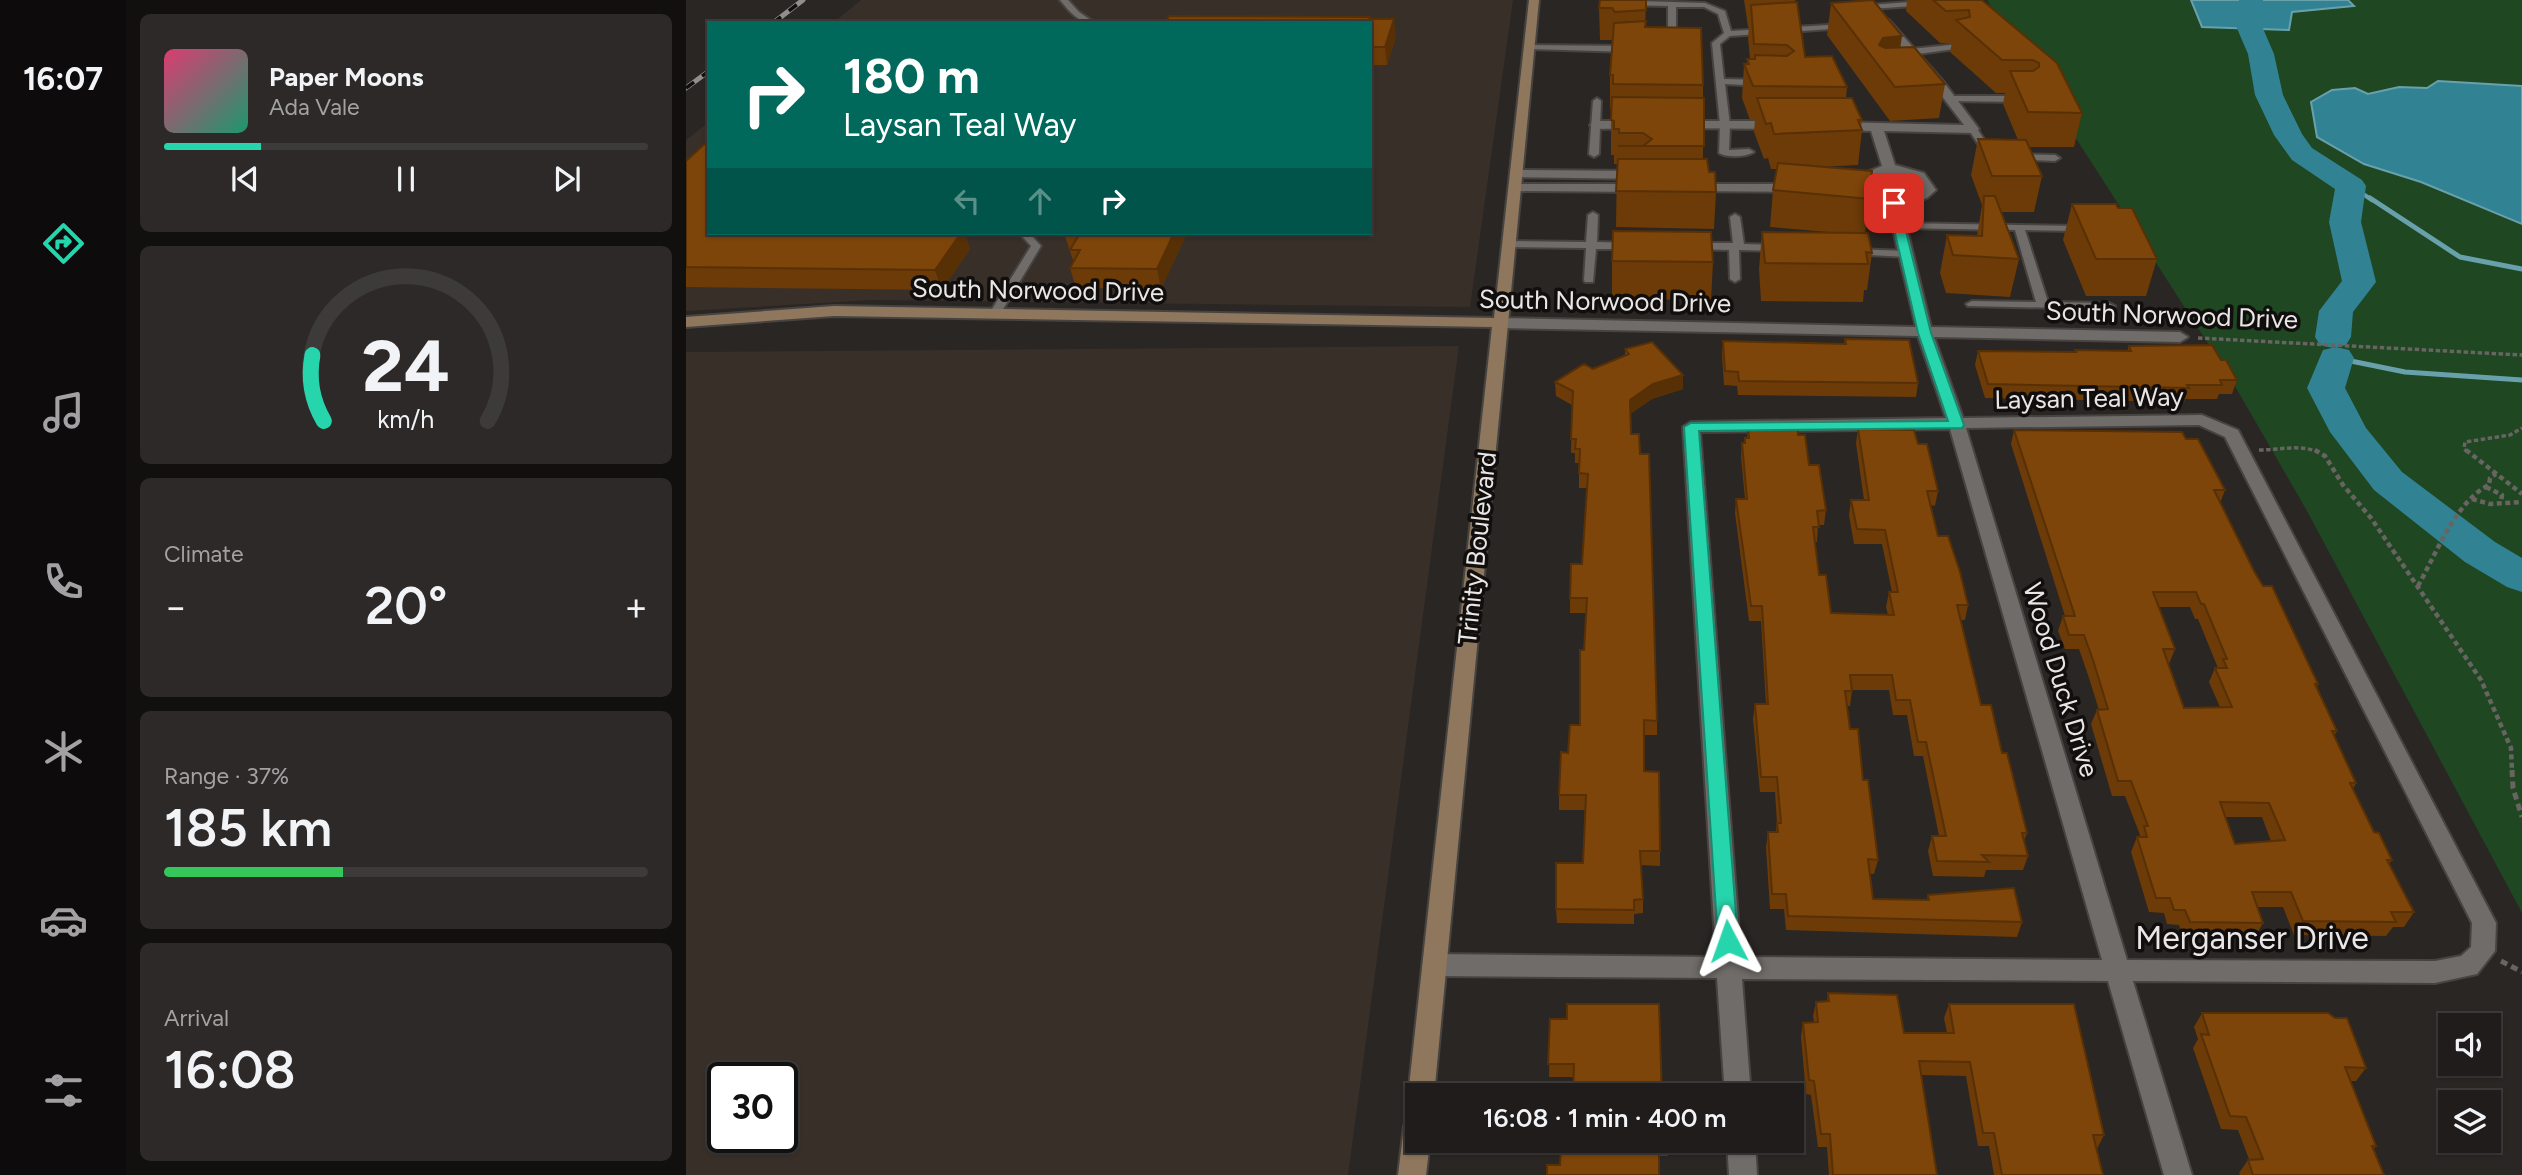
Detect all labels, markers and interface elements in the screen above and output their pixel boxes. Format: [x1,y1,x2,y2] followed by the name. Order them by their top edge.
[843,46,980,105] text: 180 m
[728,49,819,140] icon: right
[23,60,103,98] text: 16:07
[269,61,424,93] text: Paper Moons
[269,93,360,121] text: Ada Vale
[843,106,1076,144] text: Laysan Teal Way
[226,160,264,198] icon: previous
[387,160,425,198] icon: pause
[548,160,586,198] icon: next
[1864,173,1924,233] pin
[948,182,986,220] icon: left
[1021,182,1059,220] icon: ahead
[1094,182,1132,220] icon: right
[1875,184,1913,222] icon: arrive
[39,219,88,268] icon: directions
[912,272,1164,308] street label: South Norwood Drive
[1479,283,1731,319] street label: South Norwood Drive
[2045,295,2299,335] street label: South Norwood Drive
[362,323,450,410] text: 24
[1994,380,2184,416] street label: Laysan Teal Way
[39,388,88,437] icon: music
[377,404,435,434] text: km/h
[1451,450,1503,646] street label: Trinity Boulevard
[164,540,243,568] text: Climate
[39,557,88,606] icon: phone
[365,575,447,637] text: 20°
[2016,579,2106,781] street label: Wood Duck Drive
[164,584,188,630] text: −
[624,584,648,630] text: +
[39,727,88,776] icon: climate
[164,762,289,790] text: Range · 37%
[164,797,332,859] text: 185 km
[39,896,88,945] icon: car
[1691,904,1765,978] position arrow
[2135,919,2369,957] street label: Merganser Drive
[164,1004,229,1032] text: Arrival
[2438,1013,2501,1153] map controls
[2438,1013,2501,1076] button: sound
[164,1039,296,1101] text: 16:08
[707,1062,798,1153] speed limit sign: 30
[39,1066,88,1115] icon: filters
[2438,1090,2501,1153] button: layers
[1483,1102,1726,1134] text: 16:08 · 1 min · 400 m

